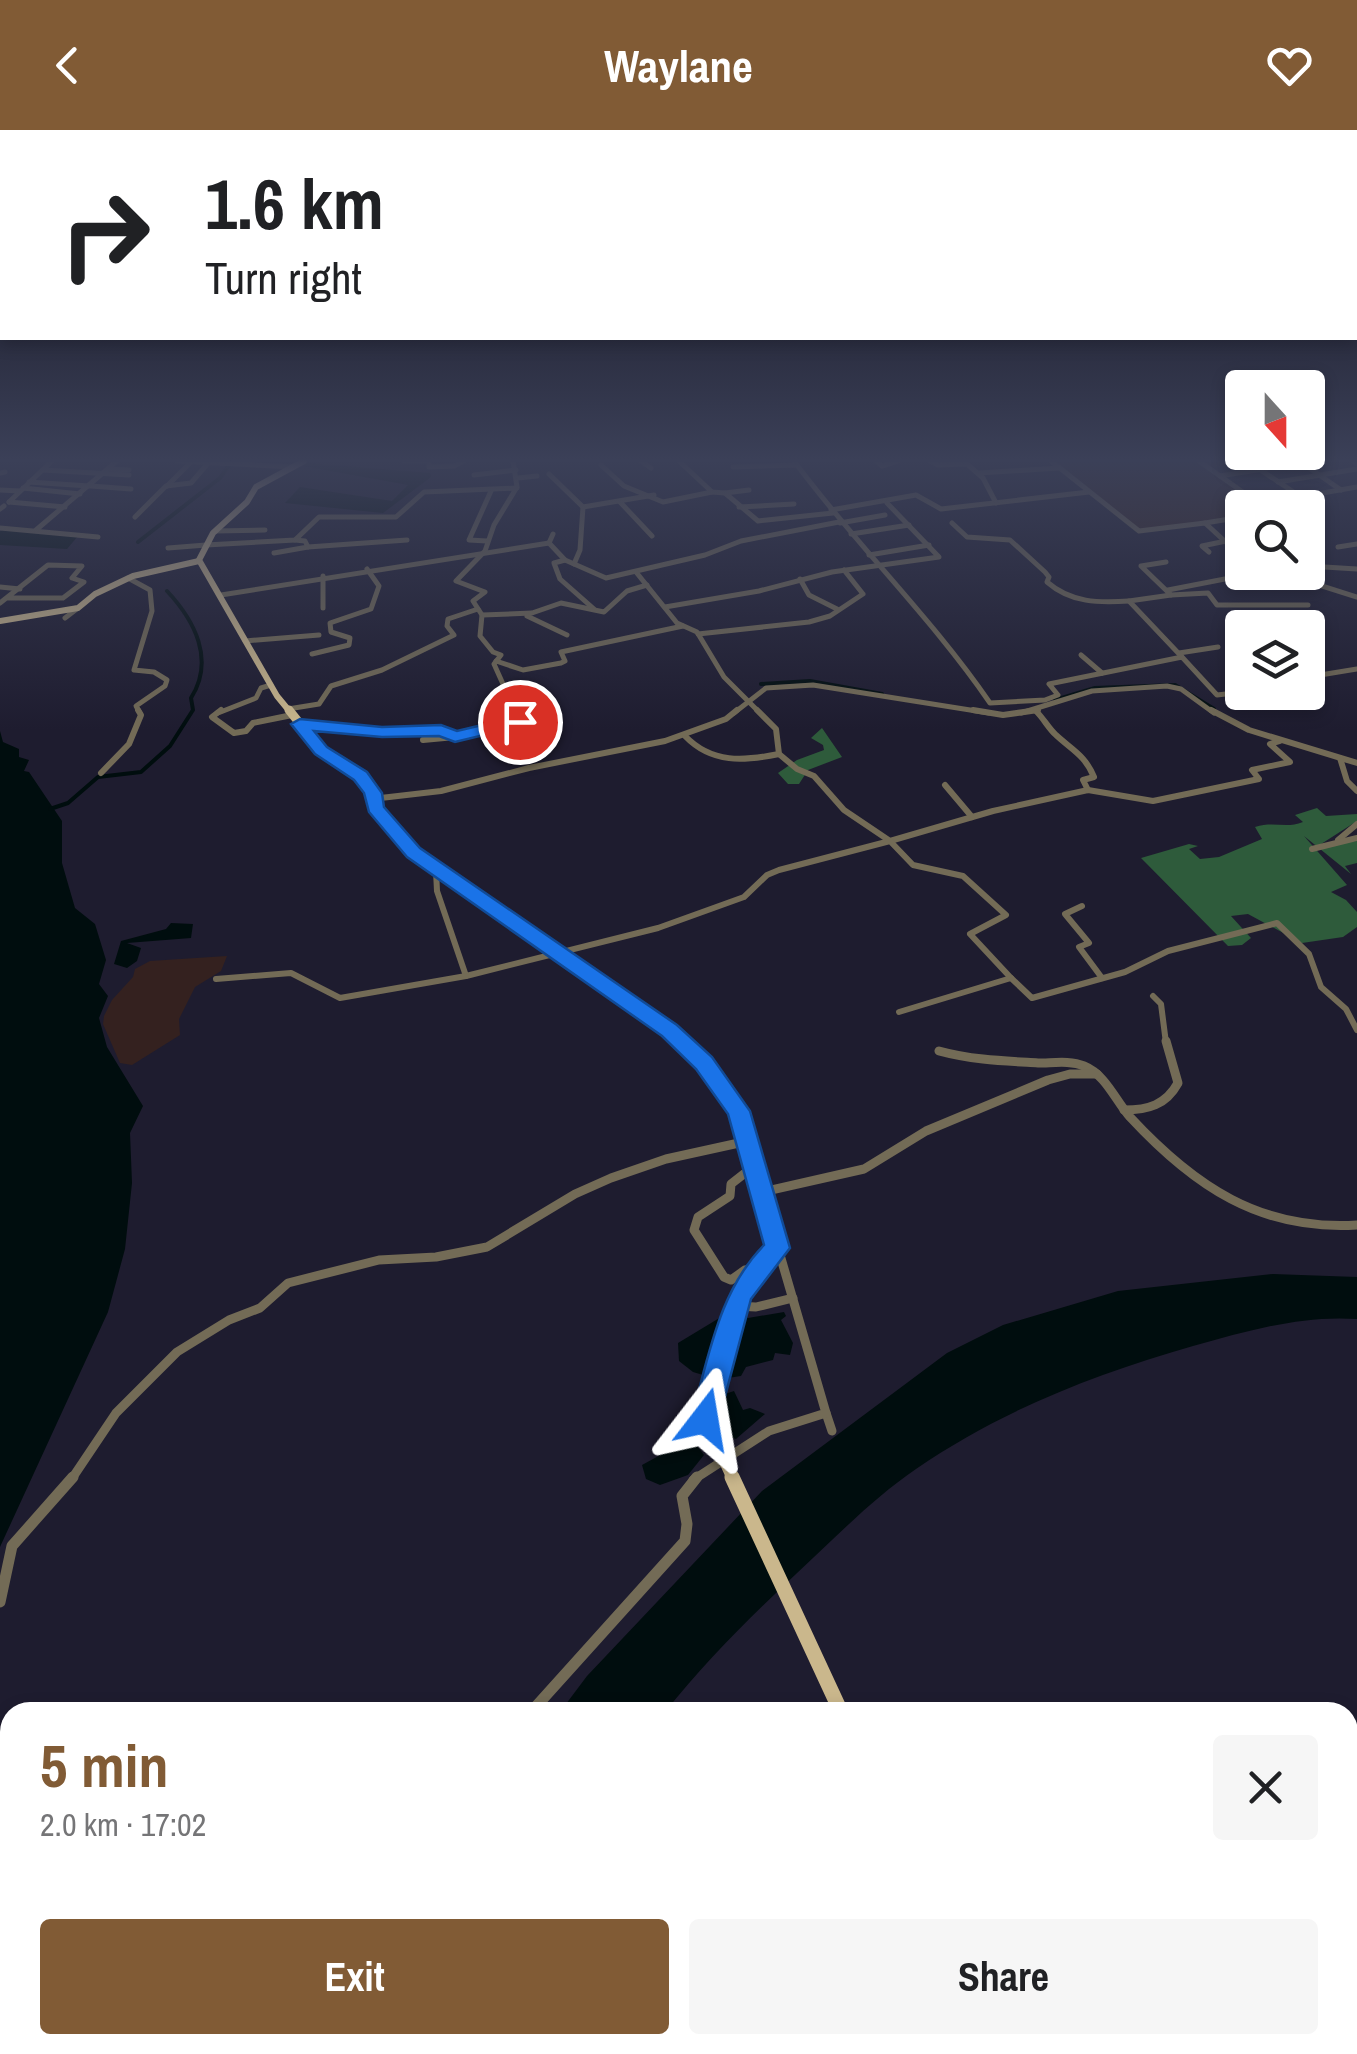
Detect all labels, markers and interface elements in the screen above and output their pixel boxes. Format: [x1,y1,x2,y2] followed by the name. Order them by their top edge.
[604,35,753,96] text: Waylane
[40,38,95,93] icon: back
[1262,38,1317,93] icon: heart
[205,157,384,251] text: 1.6 km
[40,170,170,300] icon: right
[205,247,362,308] text: Turn right
[1225,370,1325,470] north arrow
[1225,370,1325,710] map controls
[1225,490,1325,590] button: search
[1225,610,1325,710] button: layers
[478,680,563,765] pin
[493,695,548,750] icon: arrive
[653,1367,757,1471] position arrow
[40,1725,169,1806] text: 5 min
[1213,1735,1318,1840] button: close
[40,1803,206,1846] text: 2.0 km · 17:02
[40,1919,669,2034] button: Exit
[689,1919,1318,2034] button: Share

